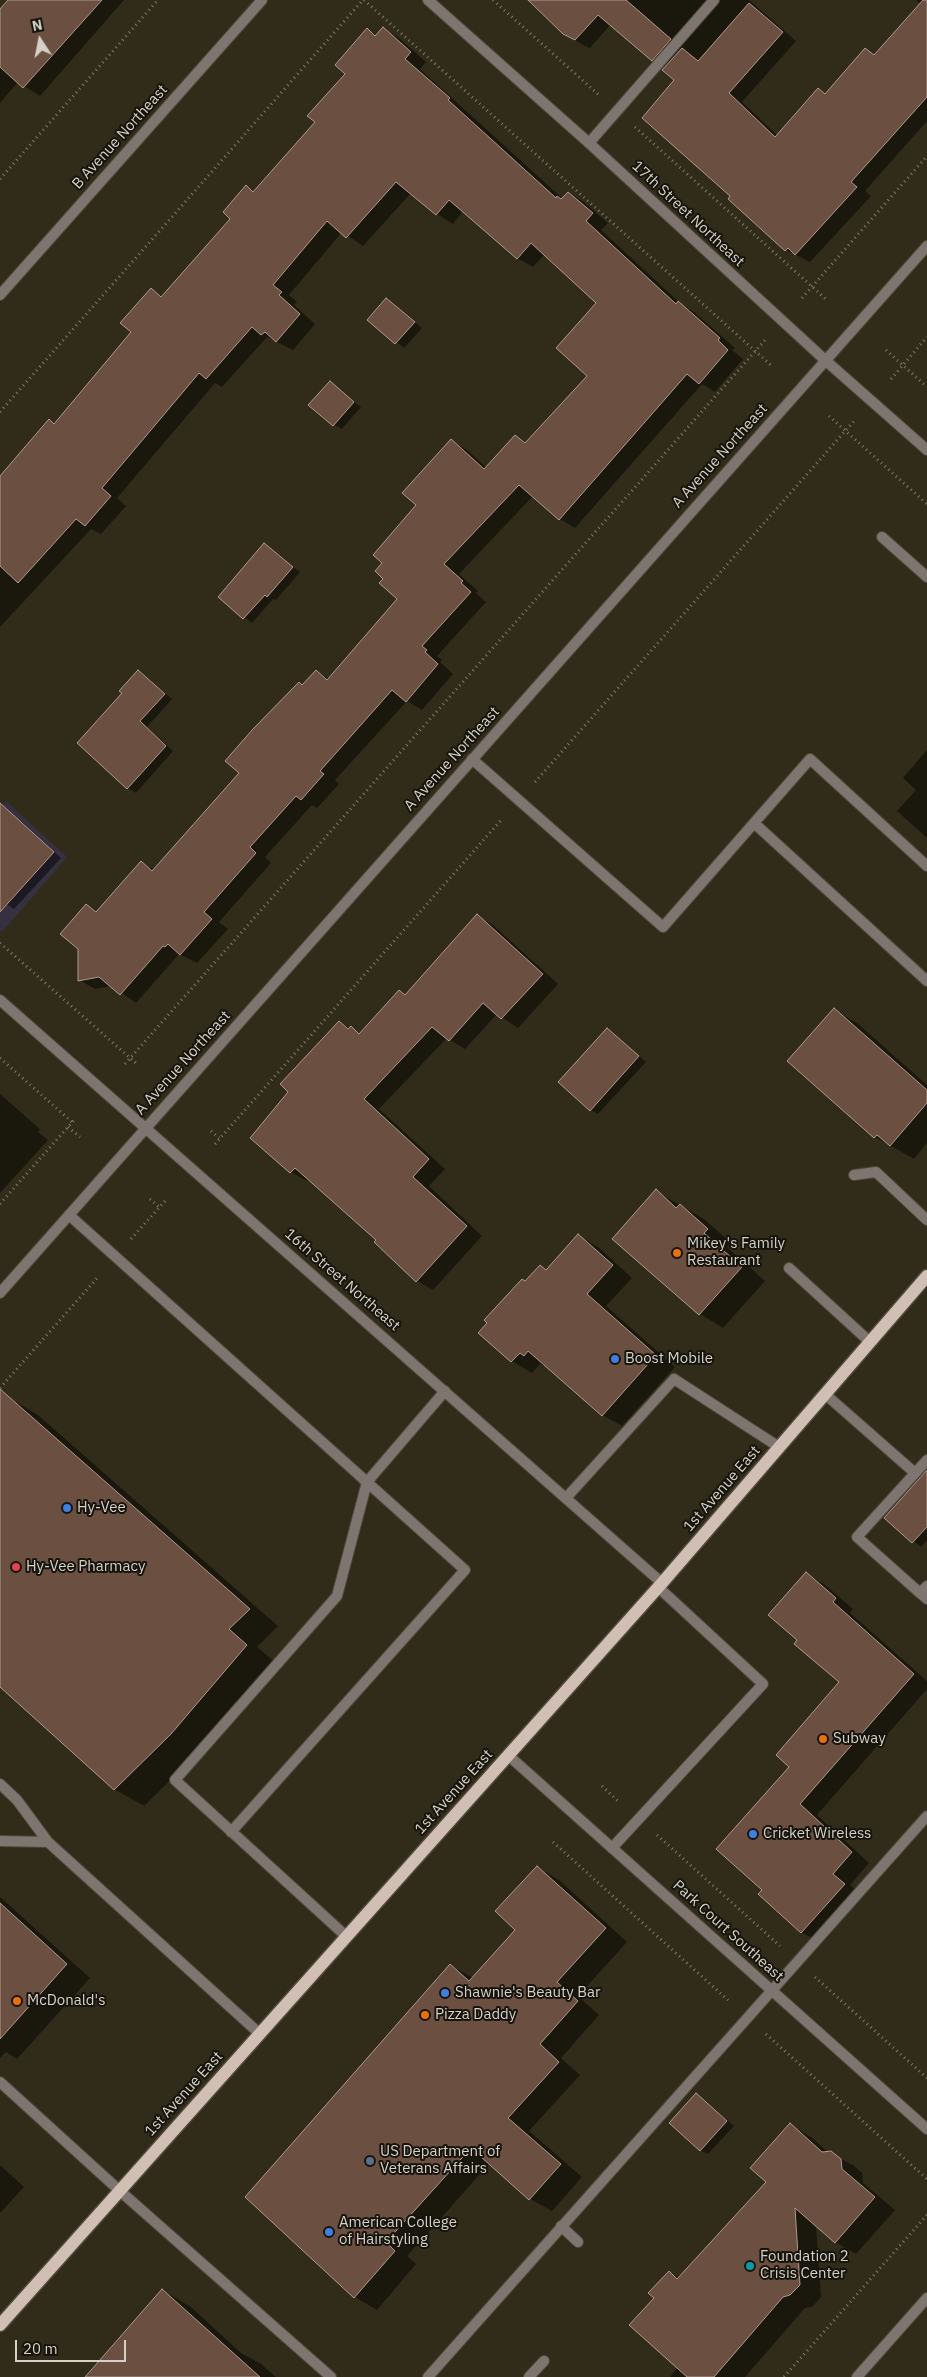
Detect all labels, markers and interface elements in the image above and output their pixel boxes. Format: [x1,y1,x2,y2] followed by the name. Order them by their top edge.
[15,15,65,65] north arrow
[30,15,44,35] text: N
[68,81,172,193] street label: B Avenue Northeast
[628,157,748,271] street label: 17th Street Northeast
[669,400,771,512] street label: A Avenue Northeast
[401,703,503,815] street label: A Avenue Northeast
[132,1007,234,1119] street label: A Avenue Northeast
[281,1225,403,1335] street label: 16th Street Northeast
[687,1235,785,1270] place label: Mikey's Family Restaurant
[671,1247,683,1259] marker: Mikey's Family Restaurant
[625,1350,713,1368] place label: Boost Mobile
[609,1353,621,1365] marker: Boost Mobile
[680,1442,764,1536] street label: 1st Avenue East
[77,1499,126,1517] place label: Hy-Vee
[61,1502,73,1514] marker: Hy-Vee
[26,1558,146,1576] place label: Hy-Vee Pharmacy
[10,1561,22,1573] marker: Hy-Vee Pharmacy
[833,1730,886,1748] place label: Subway
[817,1733,829,1745] marker: Subway
[411,1746,497,1838] street label: 1st Avenue East
[763,1825,871,1843] place label: Cricket Wireless
[747,1828,759,1840] marker: Cricket Wireless
[669,1877,787,1985] street label: Park Court Southeast
[455,1984,601,2002] place label: Shawnie's Beauty Bar
[439,1987,451,1999] marker: Shawnie's Beauty Bar
[27,1992,105,2010] place label: McDonald's
[11,1995,23,2007] marker: McDonald's
[435,2006,516,2024] place label: Pizza Daddy
[419,2009,431,2021] marker: Pizza Daddy
[141,2048,227,2140] street label: 1st Avenue East
[380,2143,500,2178] place label: US Department of Veterans Affairs
[364,2155,376,2167] marker: US Department of Veterans Affairs
[339,2214,457,2249] place label: American College of Hairstyling
[323,2226,335,2238] marker: American College of Hairstyling
[760,2248,849,2283] place label: Foundation 2 Crisis Center
[744,2260,756,2272] marker: Foundation 2 Crisis Center
[18,2330,129,2362] scale bar
[23,2339,58,2358] text: 20 m

